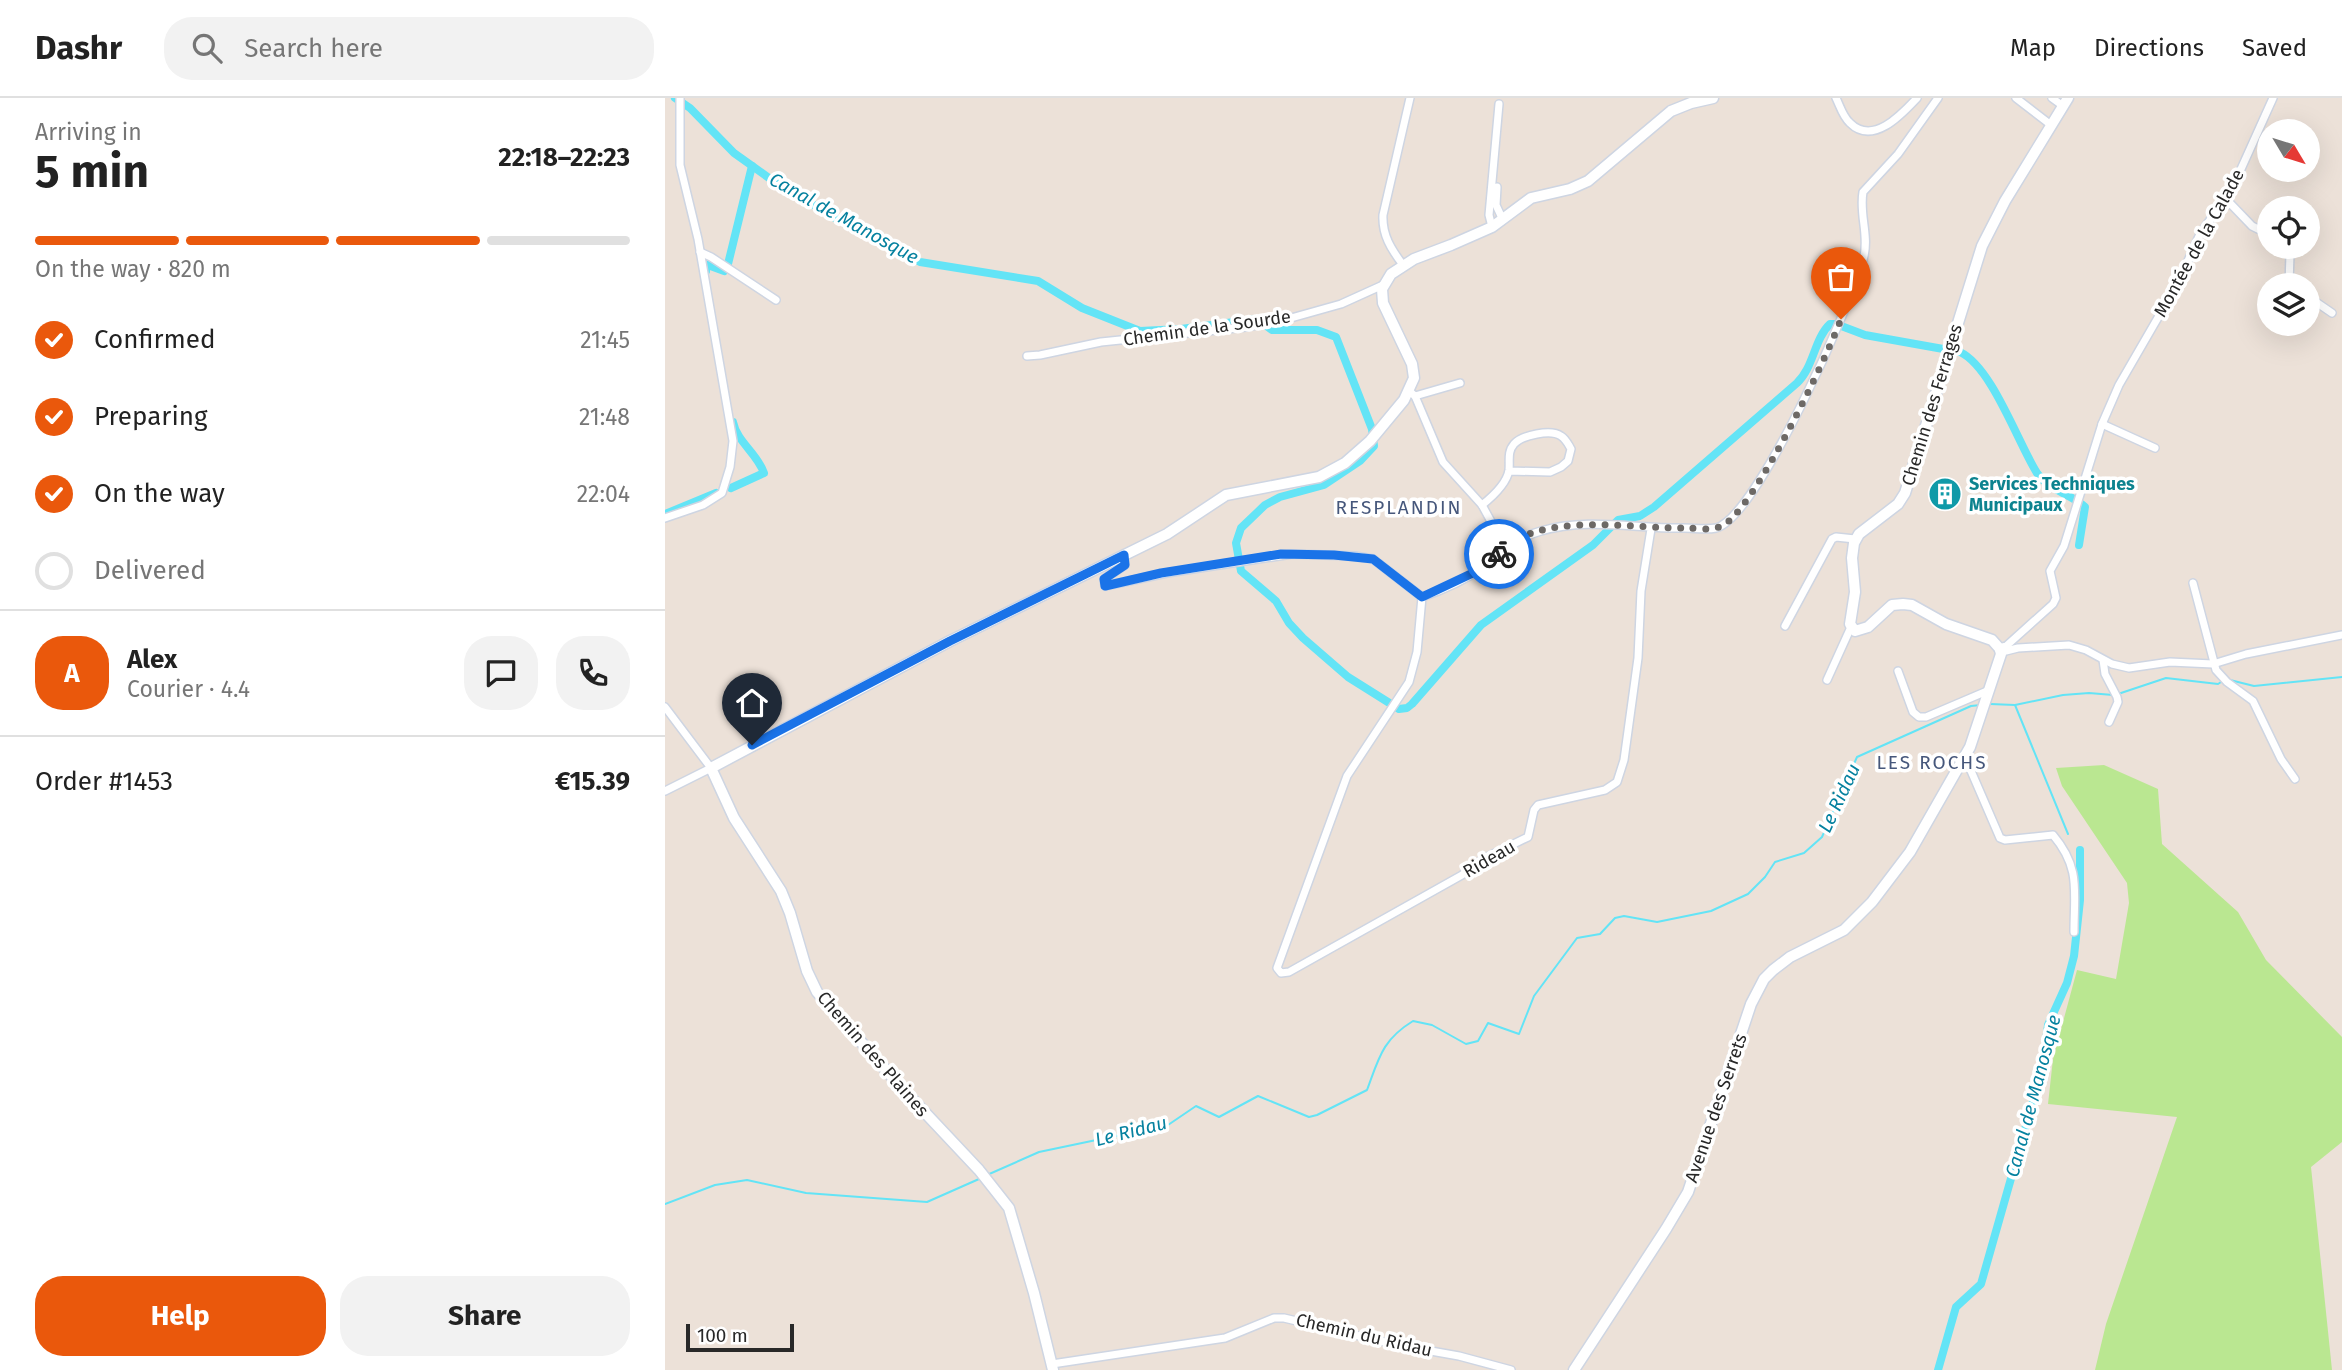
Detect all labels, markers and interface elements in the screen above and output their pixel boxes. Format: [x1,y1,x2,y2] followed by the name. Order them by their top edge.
[164,17,654,80] search box
[35,28,122,68] text: Dashr
[188,29,226,67] icon: search
[244,33,383,64] text: Search here
[2010,34,2056,62] text: Map
[2094,34,2204,62] text: Directions
[2242,34,2307,62] text: Saved
[35,118,142,146] text: Arriving in
[2257,119,2321,182] north arrow
[2257,119,2320,336] map controls
[498,142,630,173] text: 22:18–22:23
[35,144,149,199] text: 5 min
[2149,165,2249,321] street label: Montée de la Calade
[765,167,923,269] water label: Canal de Manosque
[2257,196,2320,259] button: locate
[1811,247,1871,319] pin
[35,255,231,283] text: On the way · 820 m
[1822,258,1860,296] icon: bag
[2257,273,2320,336] button: layers
[1122,305,1292,351] street label: Chemin de la Sourde
[35,321,73,359] icon: check
[1897,321,1967,489] street label: Chemin des Ferrages
[94,324,215,355] text: Confirmed
[580,326,630,354] text: 21:45
[35,398,73,436] icon: check
[94,401,207,432] text: Preparing
[579,403,630,431] text: 21:48
[1969,473,2135,516] place label: Services Techniques Municipaux
[35,475,73,513] icon: check
[1926,475,1964,513] building icon: Services Techniques Municipaux
[94,478,225,509] text: On the way
[577,480,630,508] text: 22:04
[1335,496,1463,519] district label: RESPLANDIN
[1464,519,1534,589] courier
[1480,535,1518,573] icon: bike
[94,555,206,586] text: Delivered
[464,636,538,710] button: chat
[556,636,630,710] button: phone
[127,644,177,675] text: Alex
[64,658,80,689] text: A
[722,673,782,745] pin
[127,675,250,703] text: Courier · 4.4
[733,684,771,722] icon: home
[1876,751,1988,774] district label: LES ROCHS
[1813,760,1865,836] water label: Le Ridau
[35,766,173,797] text: Order #1453
[555,766,630,797] text: €15.39
[1459,835,1519,883] street label: Rideau
[813,987,933,1121] street label: Chemin des Plaines
[2000,1012,2066,1180] water label: Canal de Manosque
[1680,1031,1752,1185] street label: Avenue des Serrets
[1093,1111,1169,1151] water label: Le Ridau
[35,1276,326,1356] button: Help
[340,1276,630,1356] button: Share
[1294,1309,1434,1361] street label: Chemin du Ridau
[686,1321,795,1353] scale bar
[697,1324,748,1347] text: 100 m

